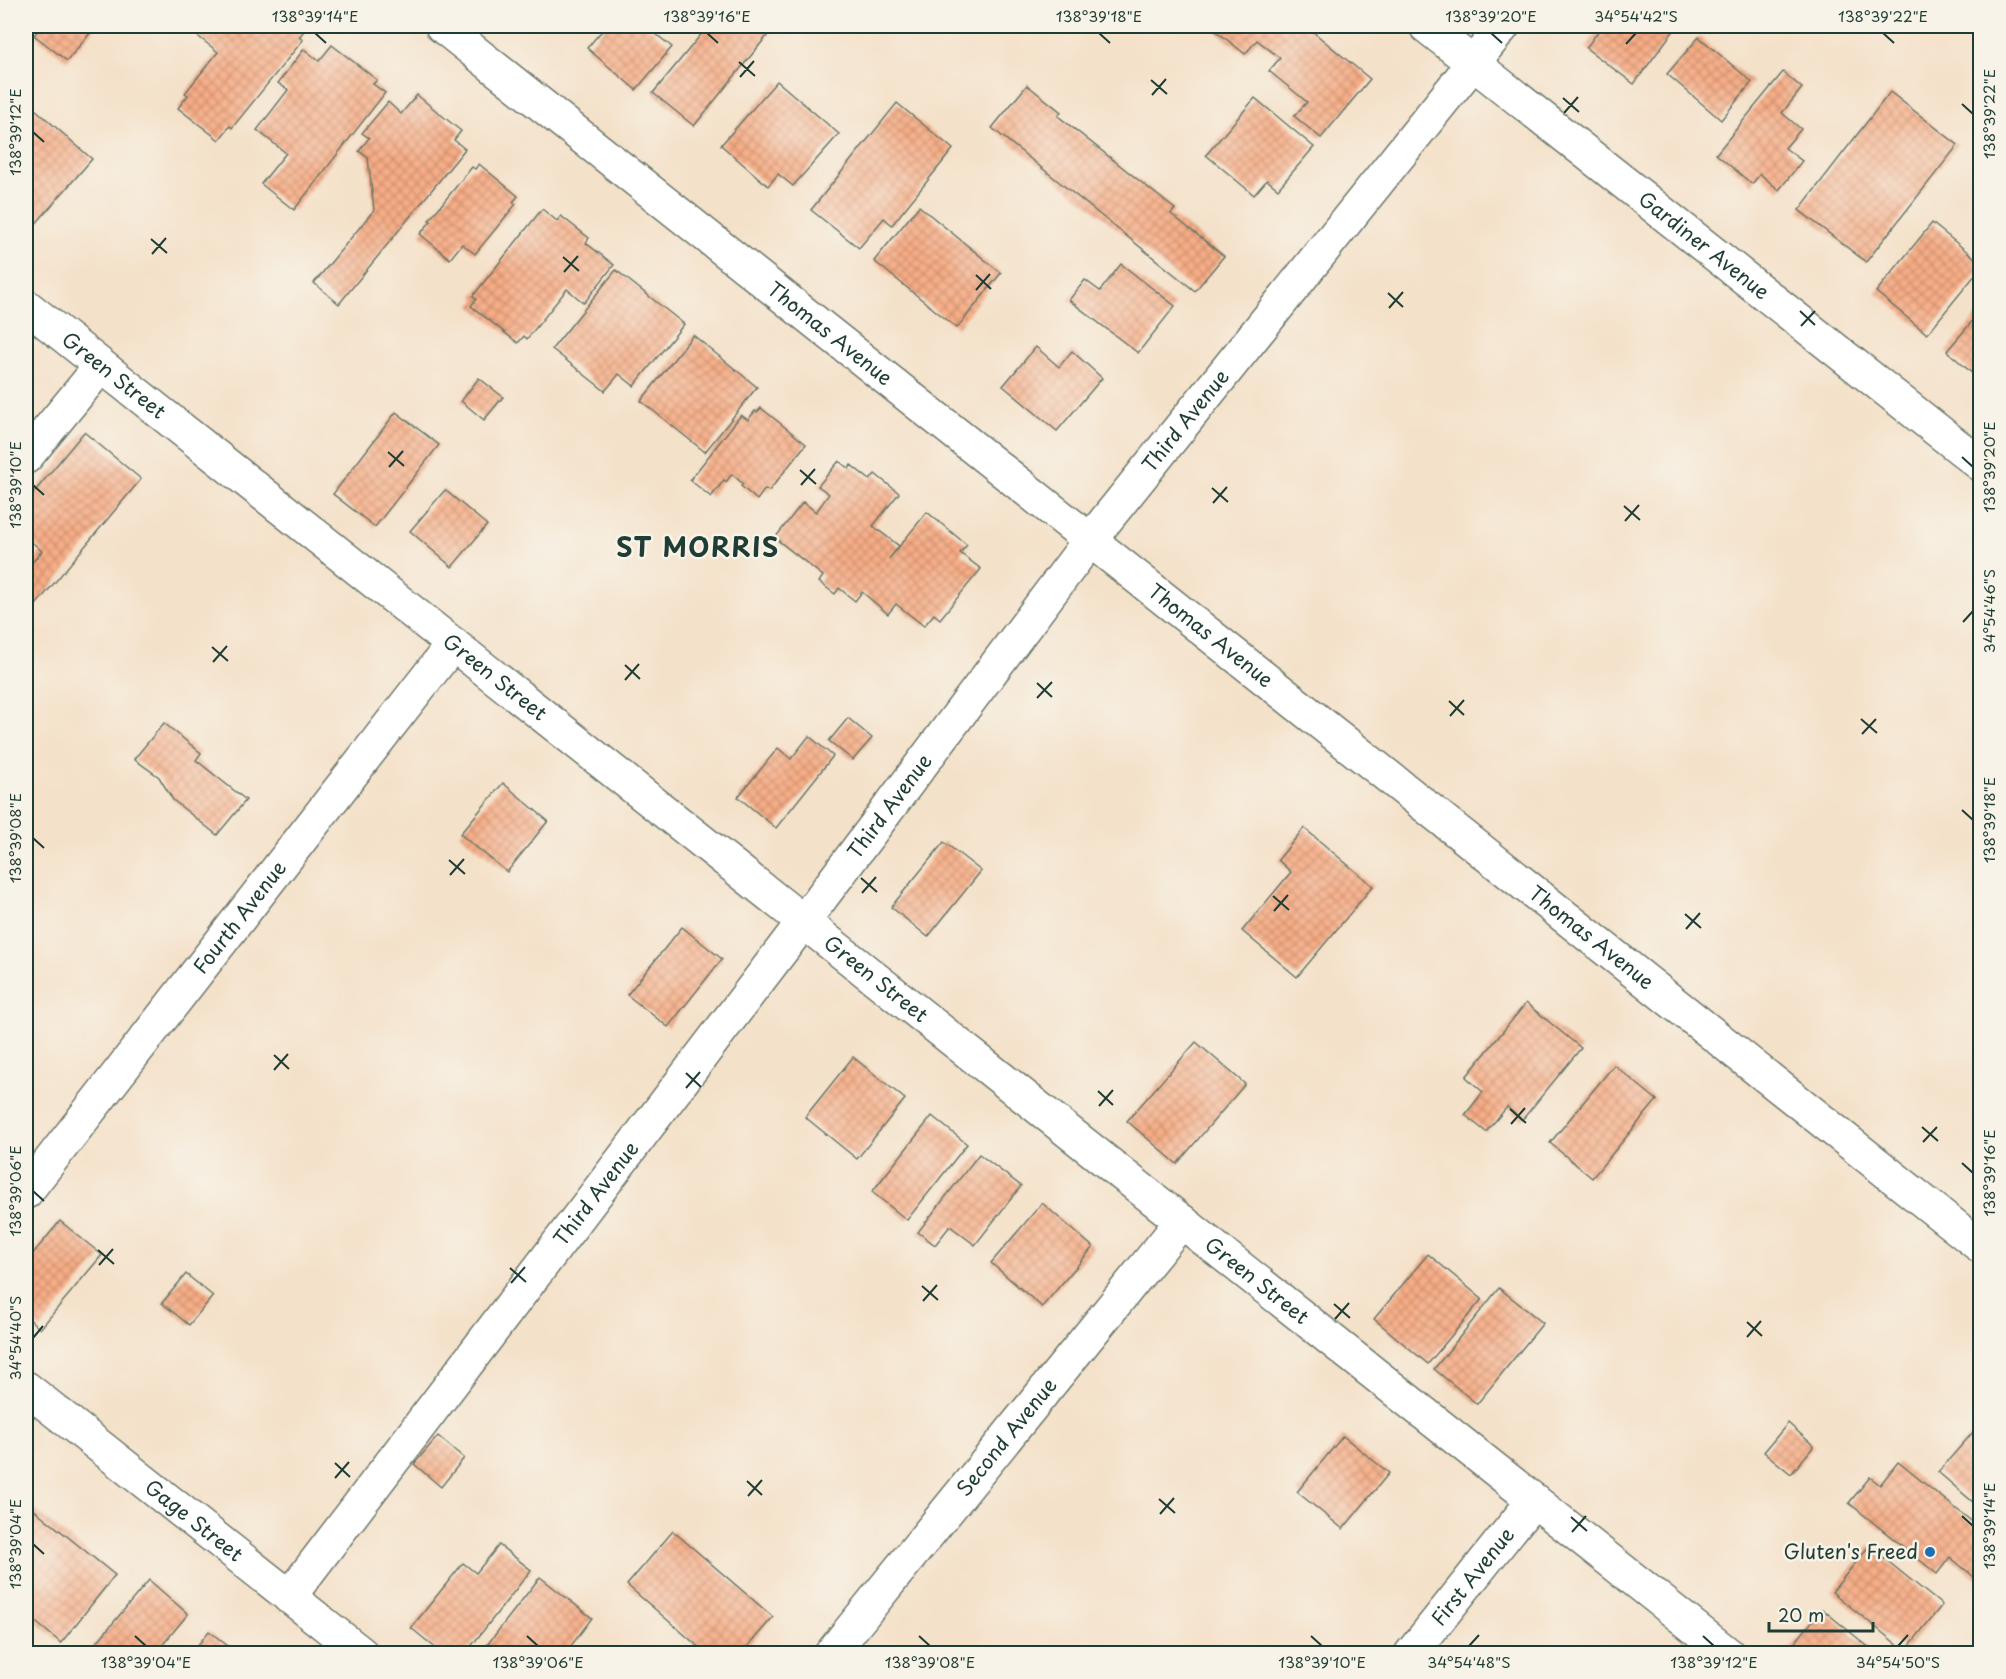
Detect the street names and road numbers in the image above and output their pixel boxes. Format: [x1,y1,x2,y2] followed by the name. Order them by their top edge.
[1632,183,1776,306] street label: Gardiner Avenue
[761,274,899,392] street label: Thomas Avenue
[56,324,173,425] street label: Green Street
[1134,362,1236,478] street label: Third Avenue
[1142,576,1280,694] street label: Thomas Avenue
[437,626,554,727] street label: Green Street
[840,747,938,865] street label: Third Avenue
[185,854,293,980] street label: Fourth Avenue
[1523,878,1661,996] street label: Thomas Avenue
[818,928,935,1029] street label: Green Street
[546,1134,645,1252] street label: Third Avenue
[1199,1229,1316,1331] street label: Green Street
[949,1371,1063,1502] street label: Second Avenue
[139,1472,250,1568] street label: Gage Street
[1423,1520,1521,1632] street label: First Avenue

